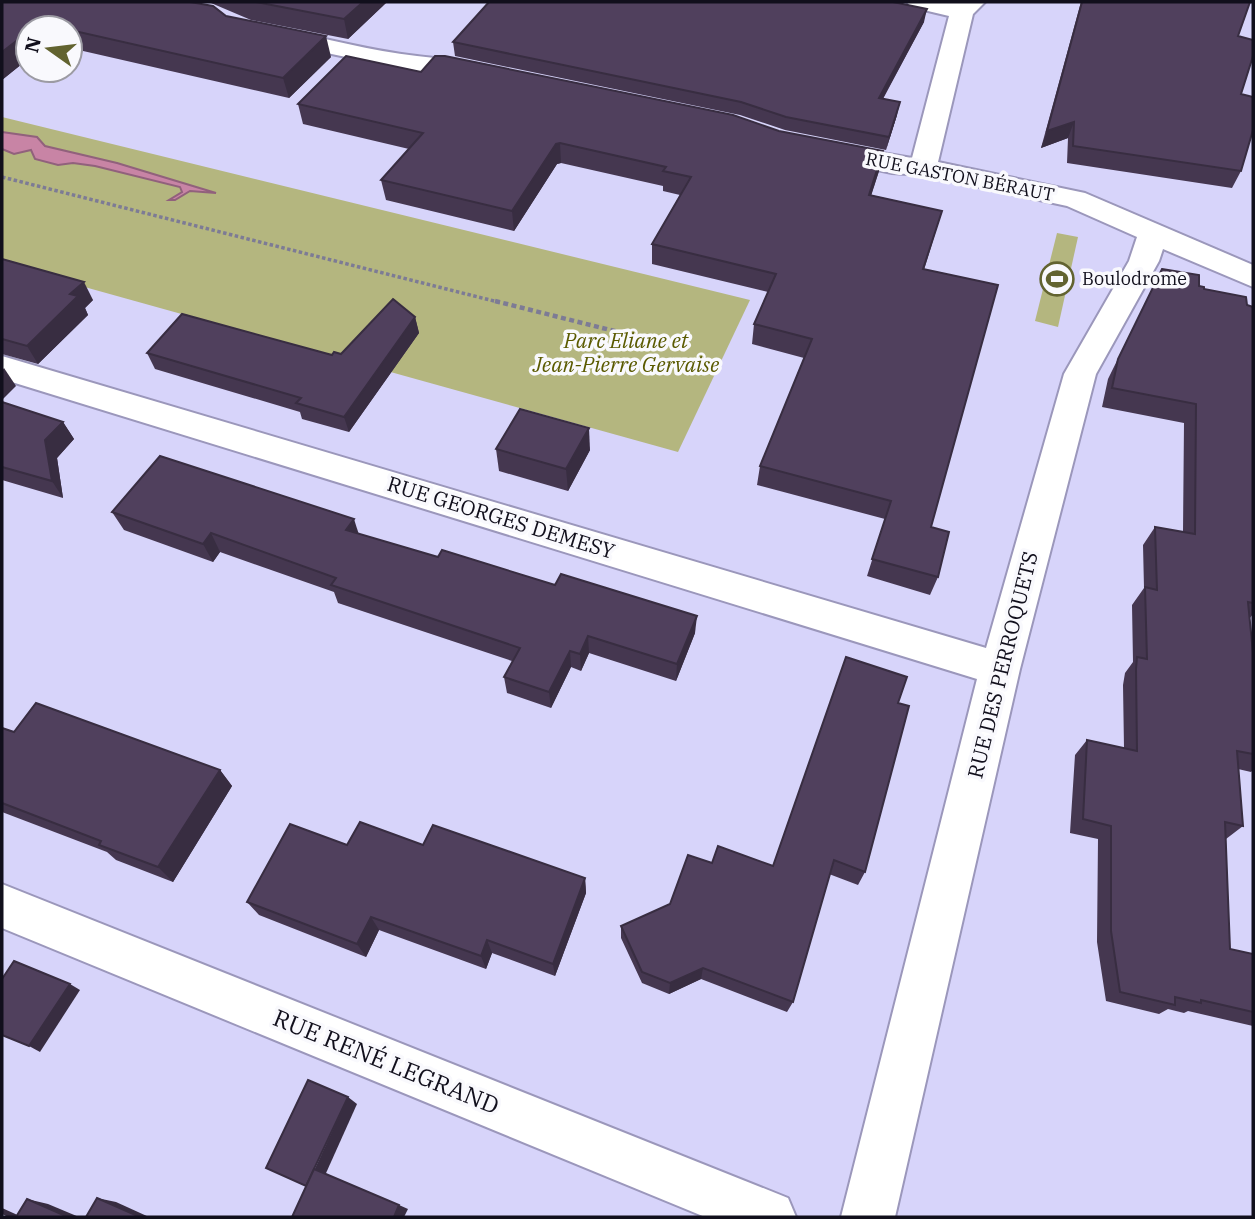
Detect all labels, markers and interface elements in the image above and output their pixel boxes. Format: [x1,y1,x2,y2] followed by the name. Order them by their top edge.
[14,14,84,84] north arrow
[19,35,46,55] text: N
[864,147,1057,206] street label: RUE GASTON BÉRAUT
[1038,260,1076,298] sports icon: Boulodrome
[1082,267,1187,290] place label: Boulodrome
[532,326,720,378] park label: Parc Eliane et Jean-Pierre Gervaise
[384,469,618,565] street label: RUE GEORGES DEMESY
[960,548,1044,781] street label: RUE DES PERROQUETS
[269,1001,504,1121] street label: RUE RENÉ LEGRAND

